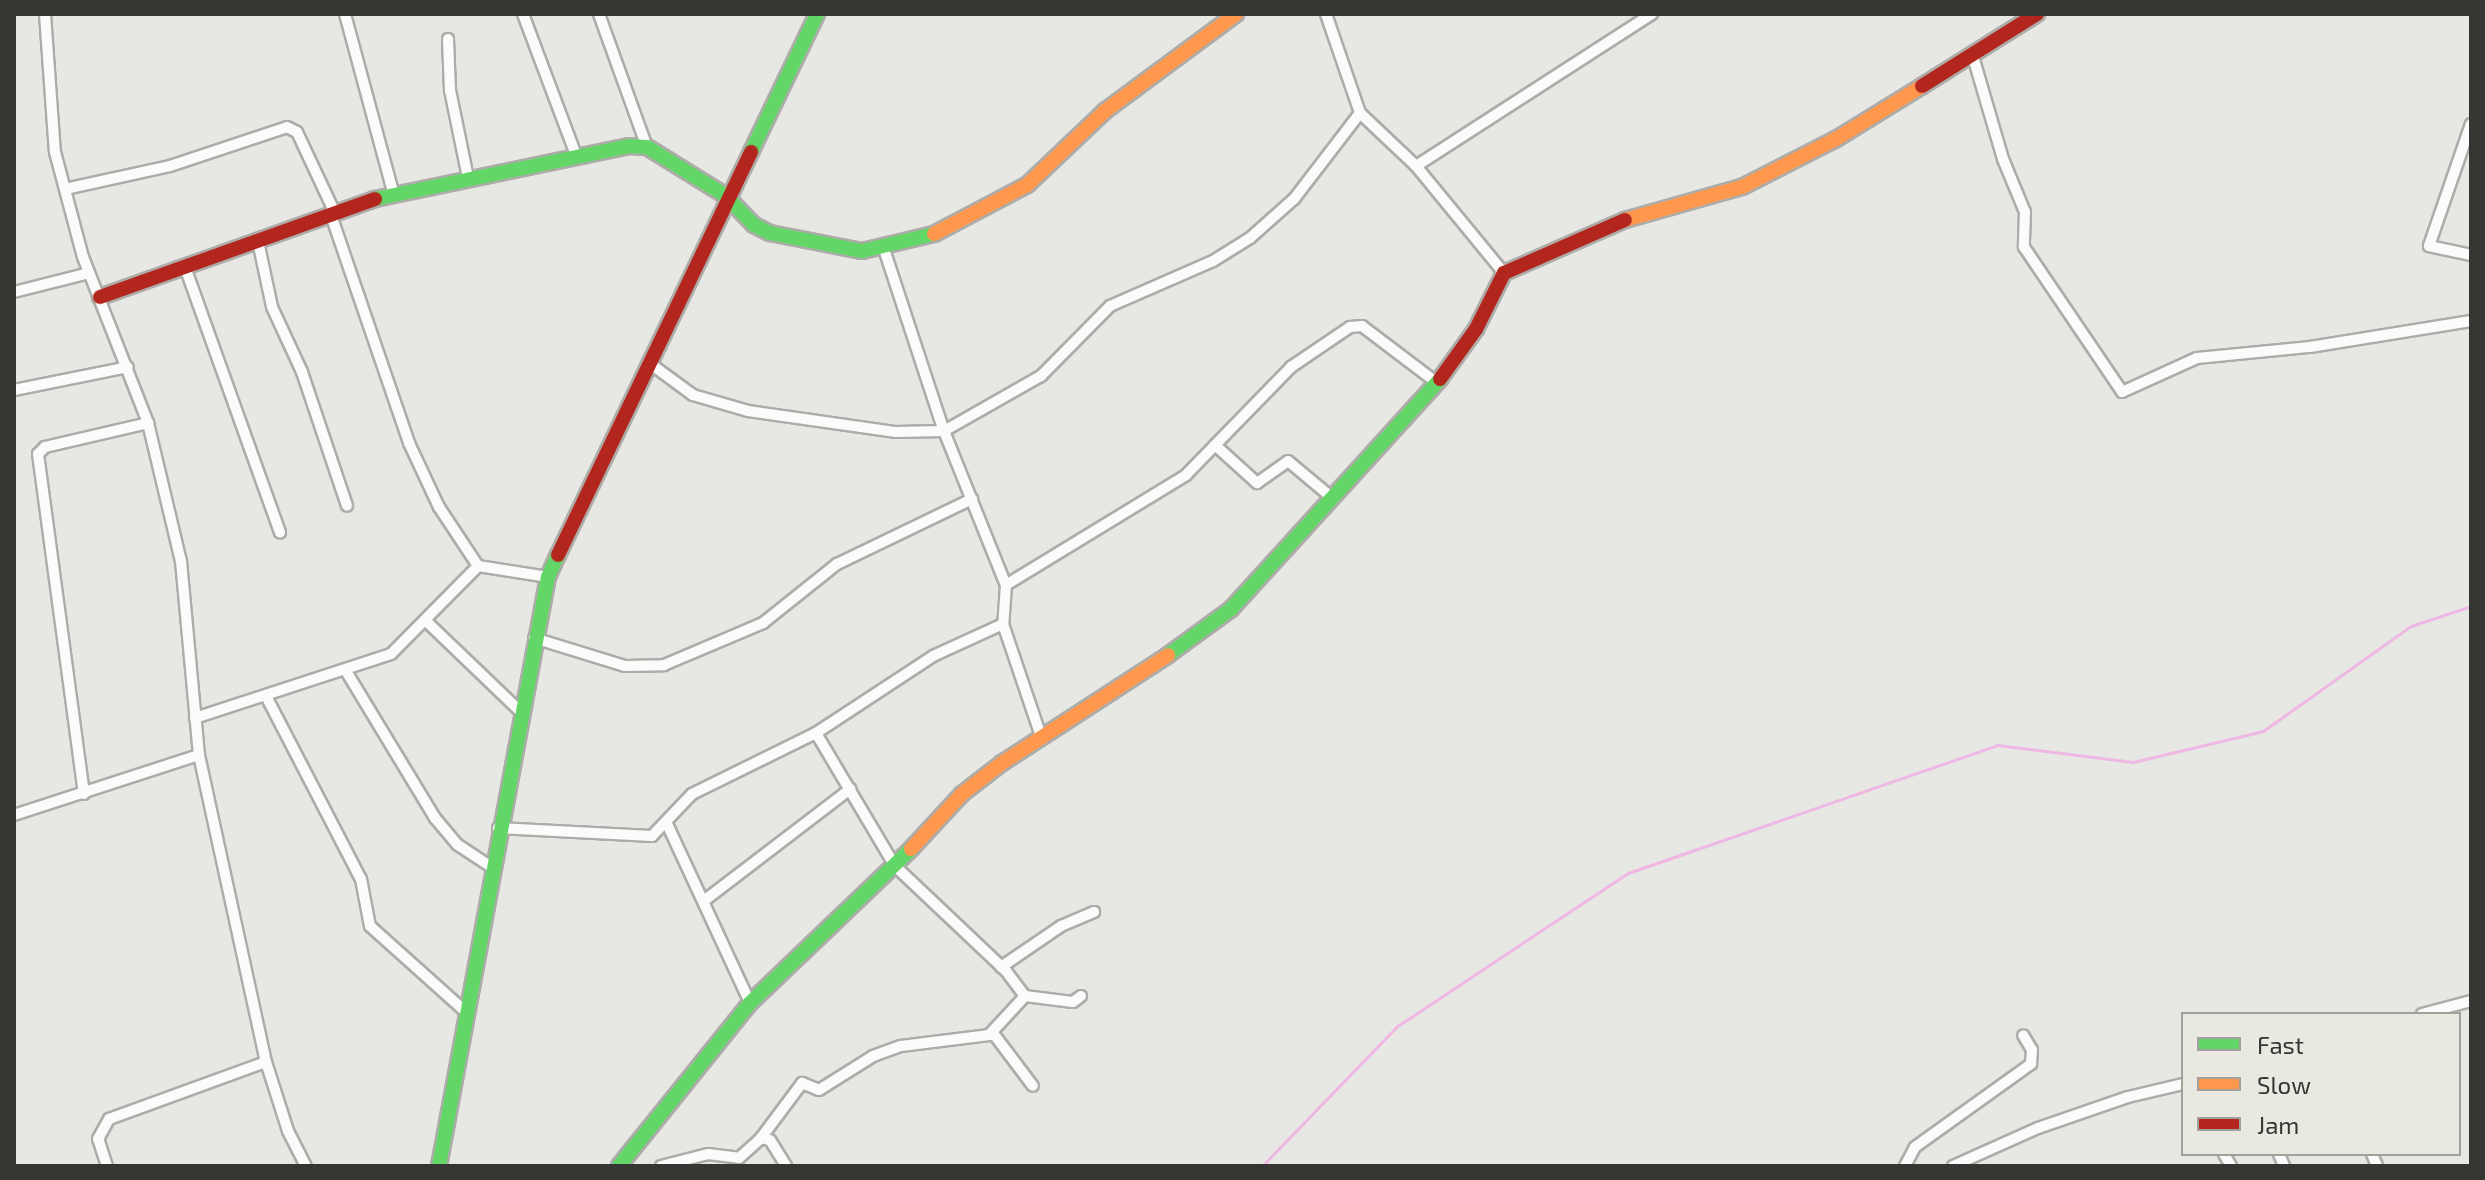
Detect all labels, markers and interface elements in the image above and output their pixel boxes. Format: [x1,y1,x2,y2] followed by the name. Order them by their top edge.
[2181,1012,2461,1156] legend
[2257,1030,2304,1059] text: Fast
[2257,1070,2311,1099] text: Slow
[2257,1110,2299,1139] text: Jam

